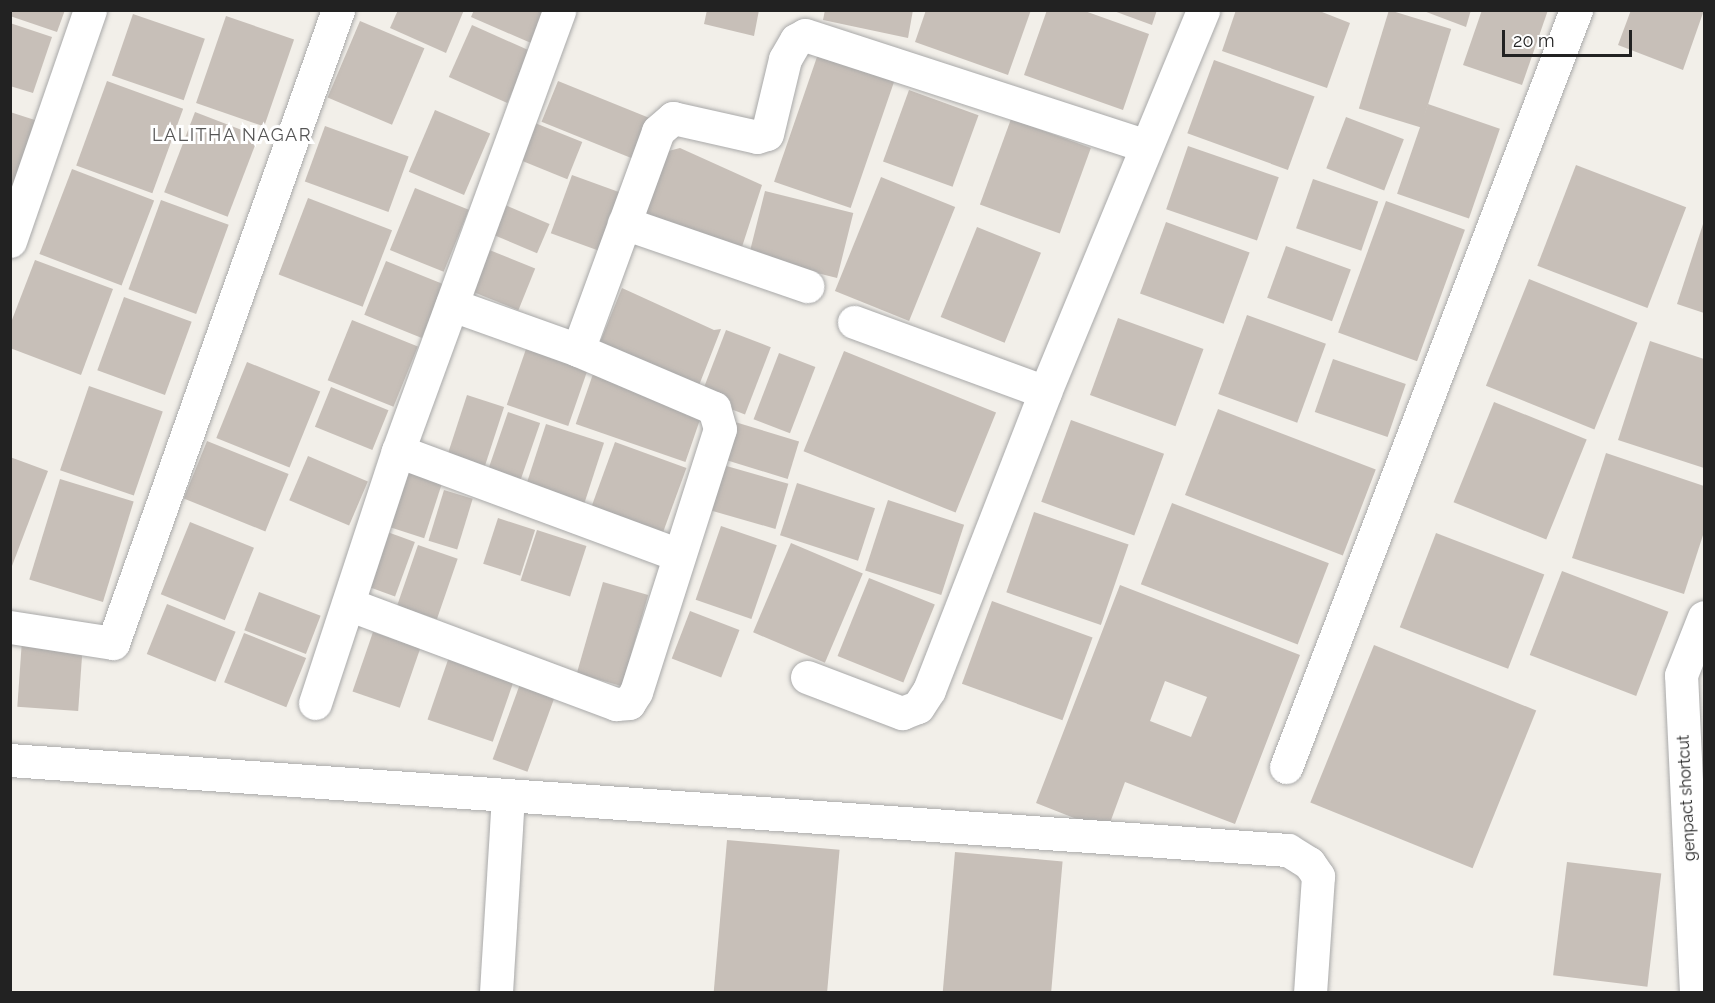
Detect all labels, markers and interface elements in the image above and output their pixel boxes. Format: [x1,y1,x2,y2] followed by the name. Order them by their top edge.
[1505,18,1636,56] scale bar
[1513,30,1555,51] text: 20 m
[152,124,312,146] district label: LALITHA NAGAR
[1674,734,1700,862] street label: genpact shortcut

